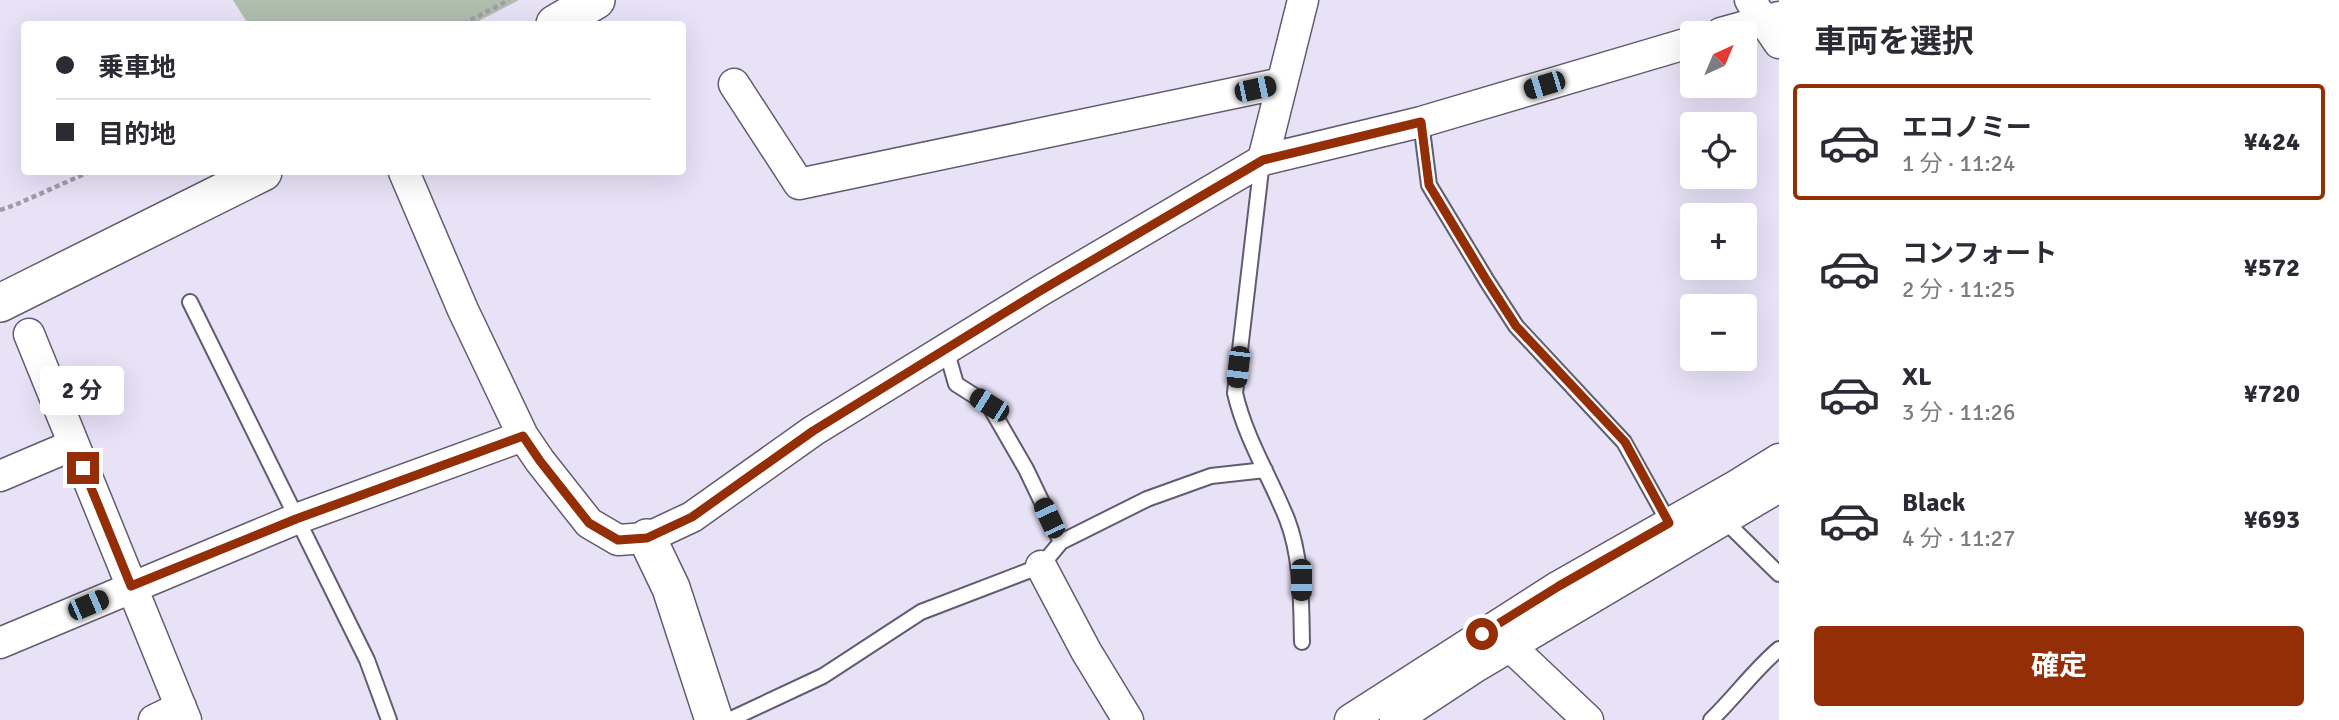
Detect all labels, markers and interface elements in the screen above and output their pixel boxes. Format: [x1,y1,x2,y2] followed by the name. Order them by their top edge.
[1680,21,1757,98] north arrow
[1680,21,1757,371] map controls
[1814,22,1974,61] text: 車両を選択
[98,52,176,84] text: 乗車地
[1521,69,1568,101] car
[1233,74,1278,104] car
[1818,111,1881,174] icon: car
[1680,112,1757,189] button: locate
[1902,112,2032,144] text: エコノミー
[98,119,176,151] text: 目的地
[2244,126,2300,158] text: ¥424
[1902,149,2015,178] text: 1 分 · 11:24
[1680,203,1757,280] button: +
[1818,237,1881,300] icon: car
[1902,238,2057,270] text: コンフォート
[2244,252,2300,284] text: ¥572
[1902,275,2015,304] text: 2 分 · 11:25
[1680,294,1757,371] button: −
[1226,345,1251,389] car
[1902,361,1932,393] text: XL
[1818,363,1881,426] icon: car
[41,366,125,416] callout: 2 分
[62,376,102,405] text: 2 分
[2244,378,2300,410] text: ¥720
[966,385,1013,425] car
[1902,398,2015,427] text: 3 分 · 11:26
[67,452,99,484] route end
[1902,487,1965,519] text: Black
[1818,489,1881,552] icon: car
[1031,495,1068,541] car
[2244,504,2300,536] text: ¥693
[1902,524,2015,553] text: 4 分 · 11:27
[1291,559,1312,601] car
[65,587,112,623] car
[1466,618,1498,650] route start
[1814,626,2304,706] button: 確定

